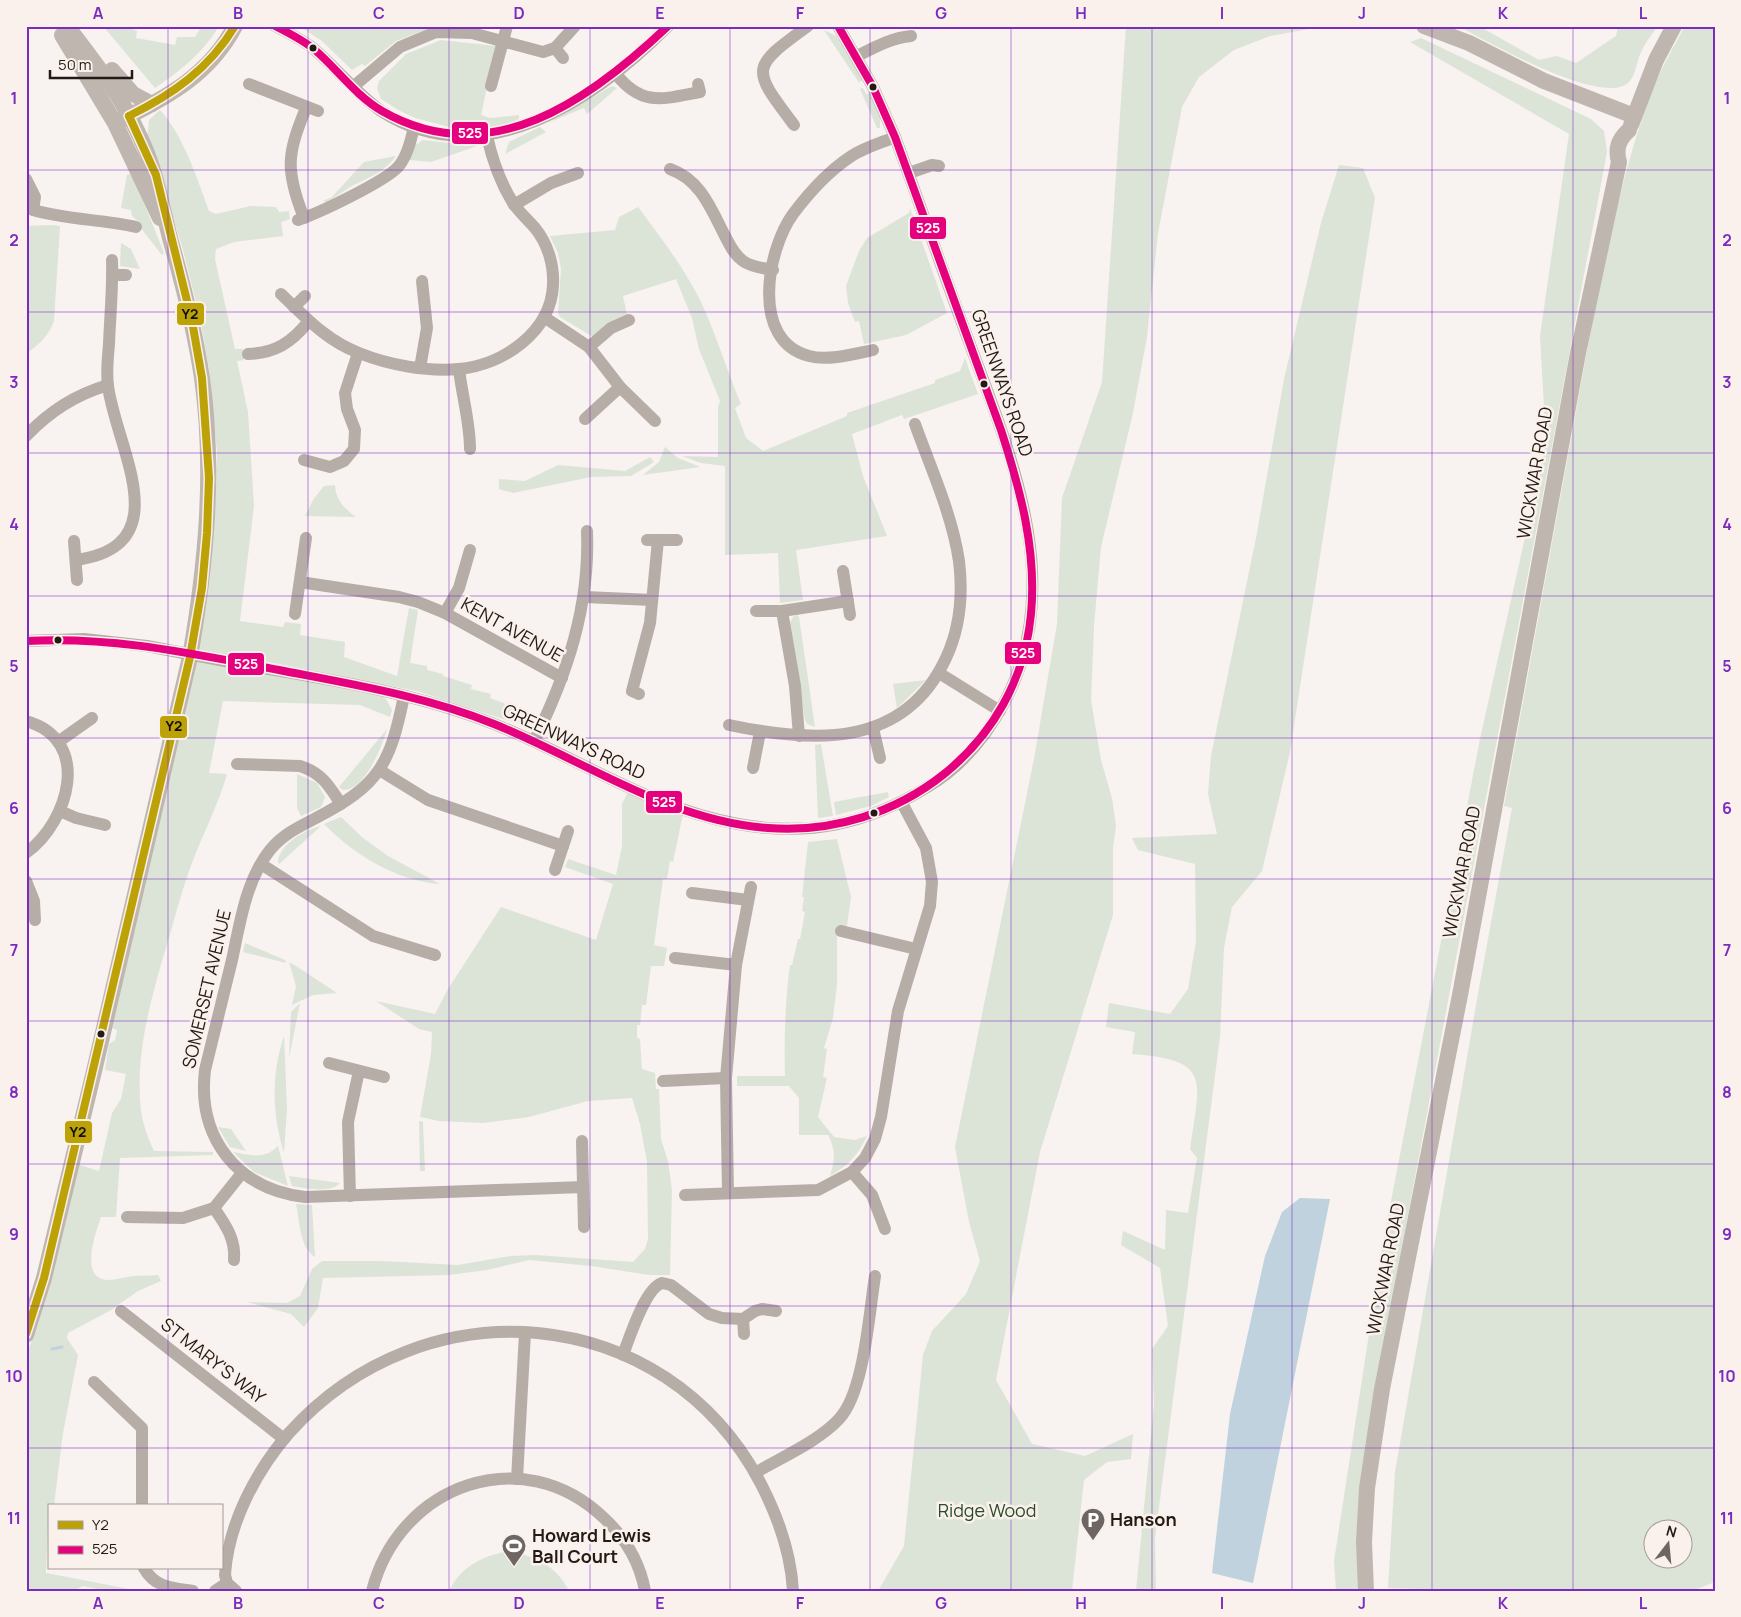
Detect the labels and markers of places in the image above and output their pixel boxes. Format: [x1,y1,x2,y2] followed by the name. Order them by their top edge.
[308,43,318,53] unlabelled marker
[868,82,878,92] unlabelled marker
[979,379,989,389] unlabelled marker
[53,635,63,645] unlabelled marker
[869,808,879,818] unlabelled marker
[96,1029,106,1039] unlabelled marker
[1080,1507,1106,1541] parking icon: Hanson
[1110,1507,1177,1531] place label: Hanson
[532,1523,651,1568] place label: Howard Lewis Ball Court
[501,1533,527,1567] sports icon: Howard Lewis Ball Court

